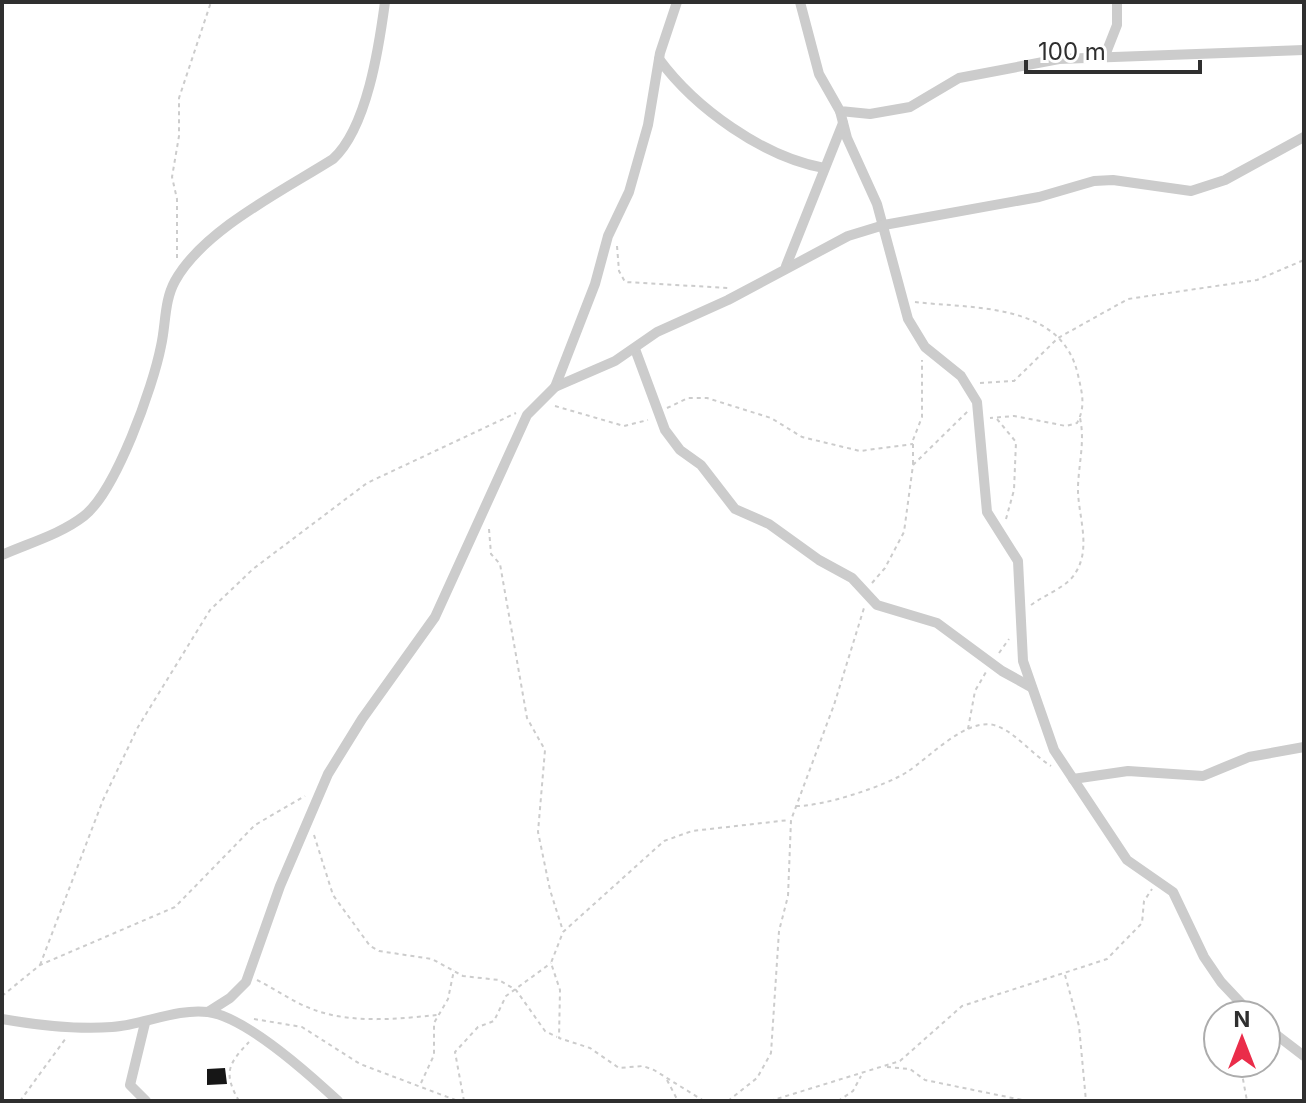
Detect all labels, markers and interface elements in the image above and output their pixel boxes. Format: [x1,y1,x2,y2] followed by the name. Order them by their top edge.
[1026,24,1200,74] scale bar
[1038,37,1106,66] text: 100 m
[1202,999,1282,1079] north arrow
[1234,1006,1250,1032] text: N

